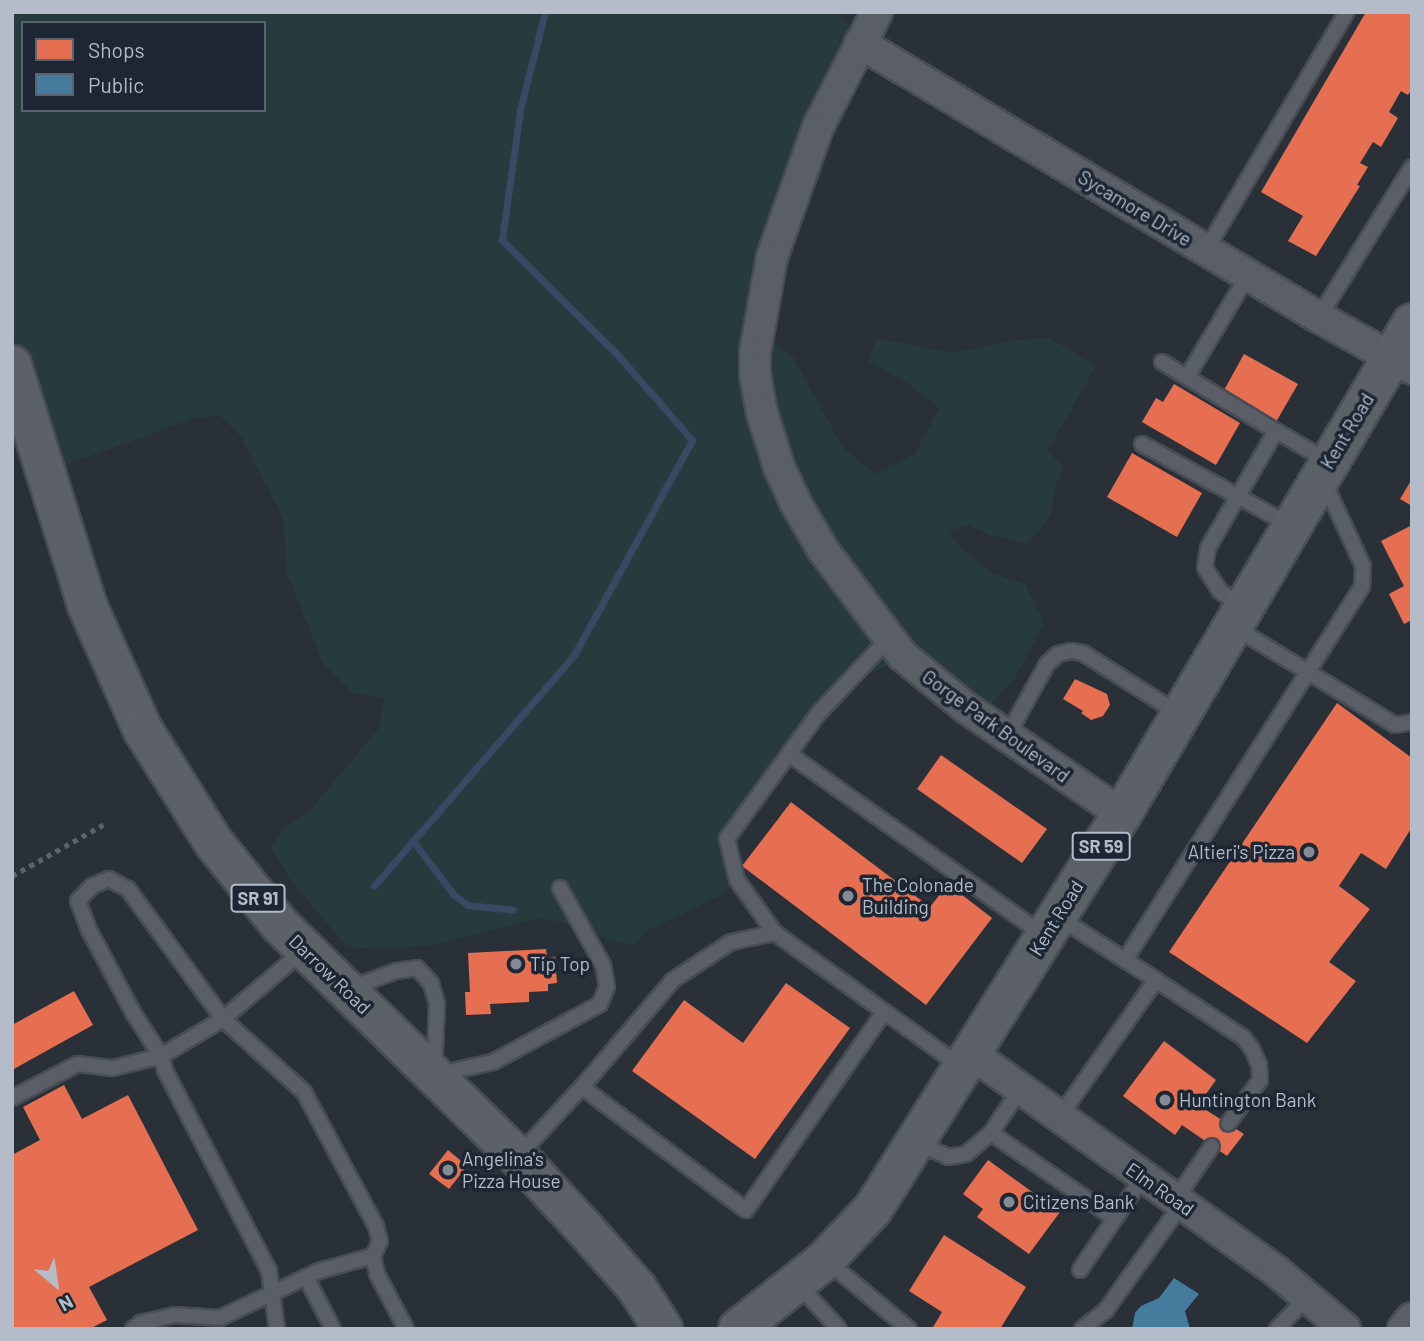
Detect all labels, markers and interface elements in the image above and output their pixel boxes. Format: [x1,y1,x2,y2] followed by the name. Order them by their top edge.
[21,21,266,112] legend
[88,37,145,62] text: Shops
[88,72,144,97] text: Public
[1074,165,1196,251] street label: Sycamore Drive
[1315,389,1379,473] street label: Kent Road
[918,665,1074,787] street label: Gorge Park Boulevard
[1071,832,1131,860] road number: SR 59
[1188,841,1295,863] place label: Altieri's Pizza
[1301,844,1317,860] marker: Altieri's Pizza
[862,874,974,918] place label: The Colonade Building
[1024,876,1088,960] street label: Kent Road
[230,884,286,912] road number: SR 91
[840,888,856,904] marker: The Colonade Building
[284,929,376,1019] street label: Darrow Road
[530,953,590,975] place label: Tip Top
[508,956,524,972] marker: Tip Top
[1179,1089,1316,1111] place label: Huntington Bank
[1157,1092,1173,1108] marker: Huntington Bank
[462,1148,561,1192] place label: Angelina's Pizza House
[1122,1157,1198,1221] street label: Elm Road
[440,1162,456,1178] marker: Angelina's Pizza House
[1023,1191,1134,1213] place label: Citizens Bank
[1001,1194,1017,1210] marker: Citizens Bank
[21,1250,91,1320] north arrow
[55,1291,78,1317] text: N

